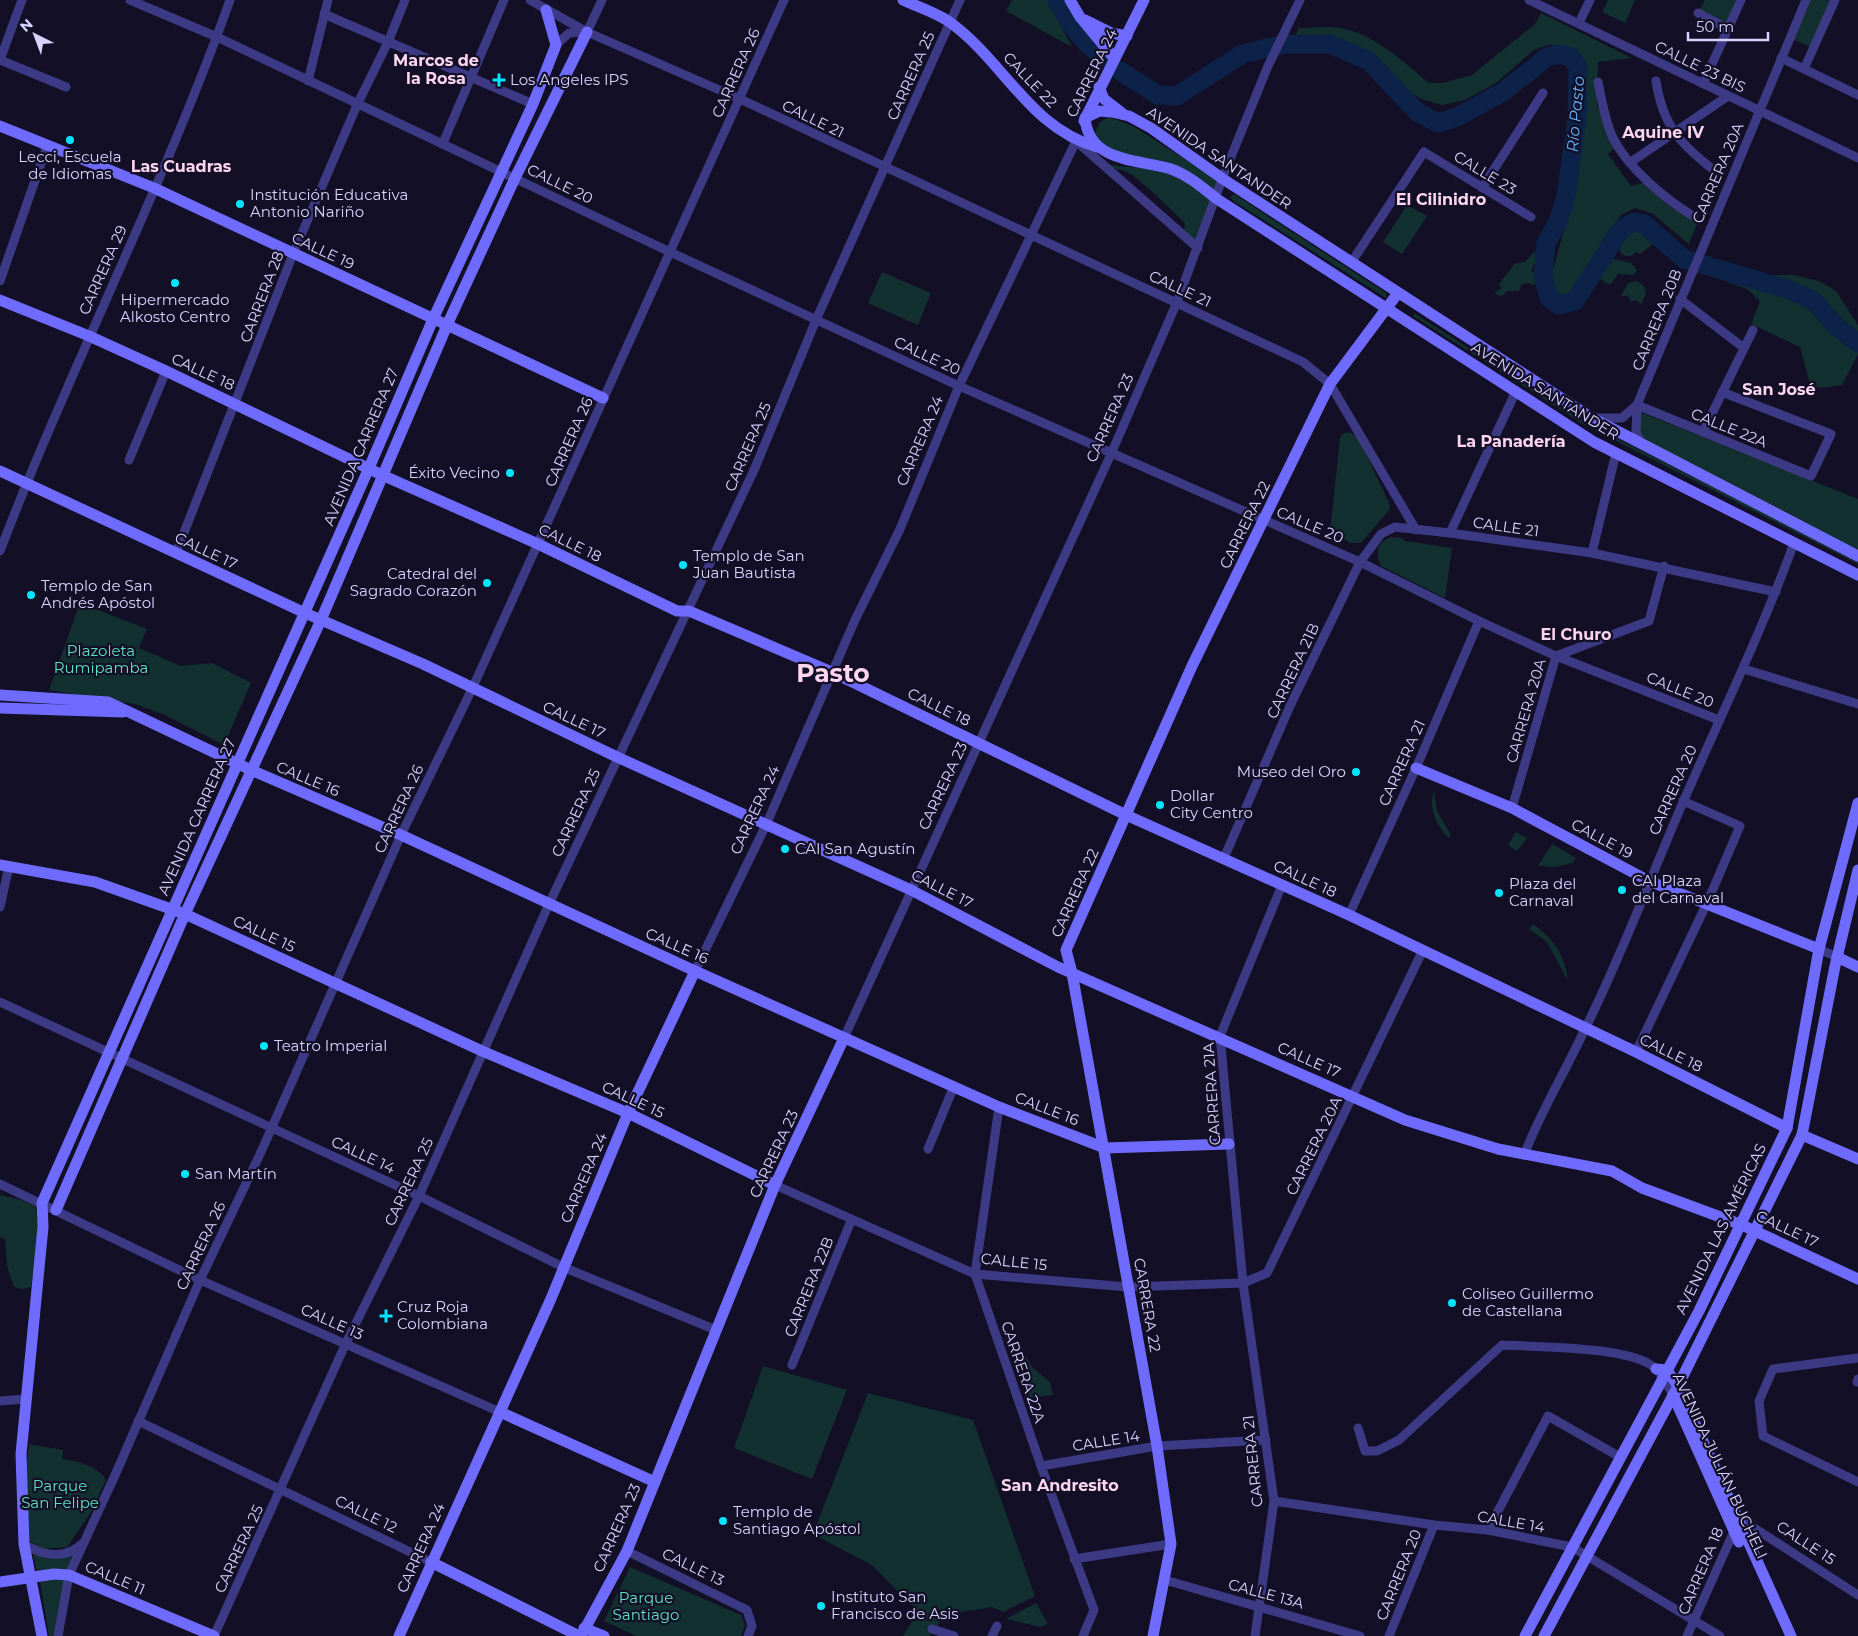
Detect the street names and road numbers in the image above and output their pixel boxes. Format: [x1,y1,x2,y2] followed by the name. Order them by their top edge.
[707,25,764,121] street label: CARRERA 26
[1062,25,1121,120] street label: CARRERA 24
[882,28,939,123] street label: CARRERA 25
[1652,36,1749,97] street label: CALLE 23 BIS
[999,48,1061,111] street label: CALLE 22
[779,95,847,142] street label: CALLE 21
[1143,102,1295,213] street label: AVENIDA SANTANDER
[1688,119,1747,226] street label: CARRERA 20A
[1450,146,1520,199] street label: CALLE 23
[524,159,596,208] street label: CALLE 20
[74,222,131,318] street label: CARRERA 29
[289,228,358,273] street label: CALLE 19
[235,248,288,345] street label: CARRERA 28
[1146,266,1214,311] street label: CALLE 21
[1627,266,1686,373] street label: CARRERA 20B
[891,332,964,379] street label: CALLE 20
[1468,337,1623,444] street label: AVENIDA SANTANDER
[168,349,238,394] street label: CALLE 18
[319,365,403,529] street label: AVENIDA CARRERA 27
[1081,370,1138,465] street label: CARRERA 23
[892,393,947,489] street label: CARRERA 24
[540,394,597,490] street label: CARRERA 26
[720,399,775,494] street label: CARRERA 25
[1688,404,1770,452] street label: CALLE 22A
[1215,478,1274,572] street label: CARRERA 22
[1274,502,1347,547] street label: CALLE 20
[1472,512,1540,541] street label: CALLE 21
[536,519,605,566] street label: CALLE 18
[172,528,241,573] street label: CALLE 17
[1262,620,1323,722] street label: CARRERA 21B
[1502,656,1550,765] street label: CARRERA 20A
[1644,667,1717,712] street label: CALLE 20
[905,683,974,730] street label: CALLE 18
[540,697,609,742] street label: CALLE 17
[1374,717,1429,809] street label: CARRERA 21
[153,735,240,898] street label: AVENIDA CARRERA 27
[914,739,971,833] street label: CARRERA 23
[1644,742,1701,838] street label: CARRERA 20
[274,757,343,800] street label: CALLE 16
[370,761,427,856] street label: CARRERA 26
[726,762,784,858] street label: CARRERA 24
[547,766,604,860] street label: CARRERA 25
[1568,814,1636,863] street label: CALLE 19
[1046,845,1103,940] street label: CARRERA 22
[1270,856,1340,901] street label: CALLE 18
[908,865,977,912] street label: CALLE 17
[230,911,298,956] street label: CALLE 15
[643,923,712,968] street label: CALLE 16
[1637,1029,1706,1076] street label: CALLE 18
[1275,1037,1344,1082] street label: CALLE 17
[1198,1042,1225,1146] street label: CARRERA 21A
[599,1077,667,1122] street label: CALLE 15
[1012,1088,1082,1129] street label: CALLE 16
[1281,1093,1346,1198] street label: CARRERA 20A
[745,1107,802,1201] street label: CARRERA 23
[556,1130,611,1226] street label: CARRERA 24
[328,1132,398,1178] street label: CALLE 14
[380,1135,437,1229] street label: CARRERA 25
[1671,1140,1770,1317] street label: AVENIDA LAS AMÉRICAS
[172,1198,229,1293] street label: CARRERA 26
[1753,1206,1822,1251] street label: CALLE 17
[780,1234,837,1340] street label: CARRERA 22B
[980,1249,1048,1274] street label: CALLE 15
[1130,1256,1165,1354] street label: CARRERA 22
[298,1299,367,1344] street label: CALLE 13
[997,1319,1050,1425] street label: CARRERA 22A
[1669,1370,1772,1562] street label: AVENIDA JULIÁN BUCHELI
[1238,1414,1267,1508] street label: CARRERA 21
[1071,1426,1141,1455] street label: CALLE 14
[588,1480,645,1575] street label: CARRERA 23
[332,1490,400,1537] street label: CALLE 12
[392,1500,449,1596] street label: CARRERA 24
[210,1502,267,1596] street label: CARRERA 25
[1476,1506,1546,1537] street label: CALLE 14
[1773,1516,1839,1569] street label: CALLE 15
[1674,1524,1728,1617] street label: CARRERA 18
[1372,1526,1425,1623] street label: CARRERA 20
[659,1543,727,1590] street label: CALLE 13
[82,1556,148,1599] street label: CALLE 11
[1226,1574,1306,1613] street label: CALLE 13A

